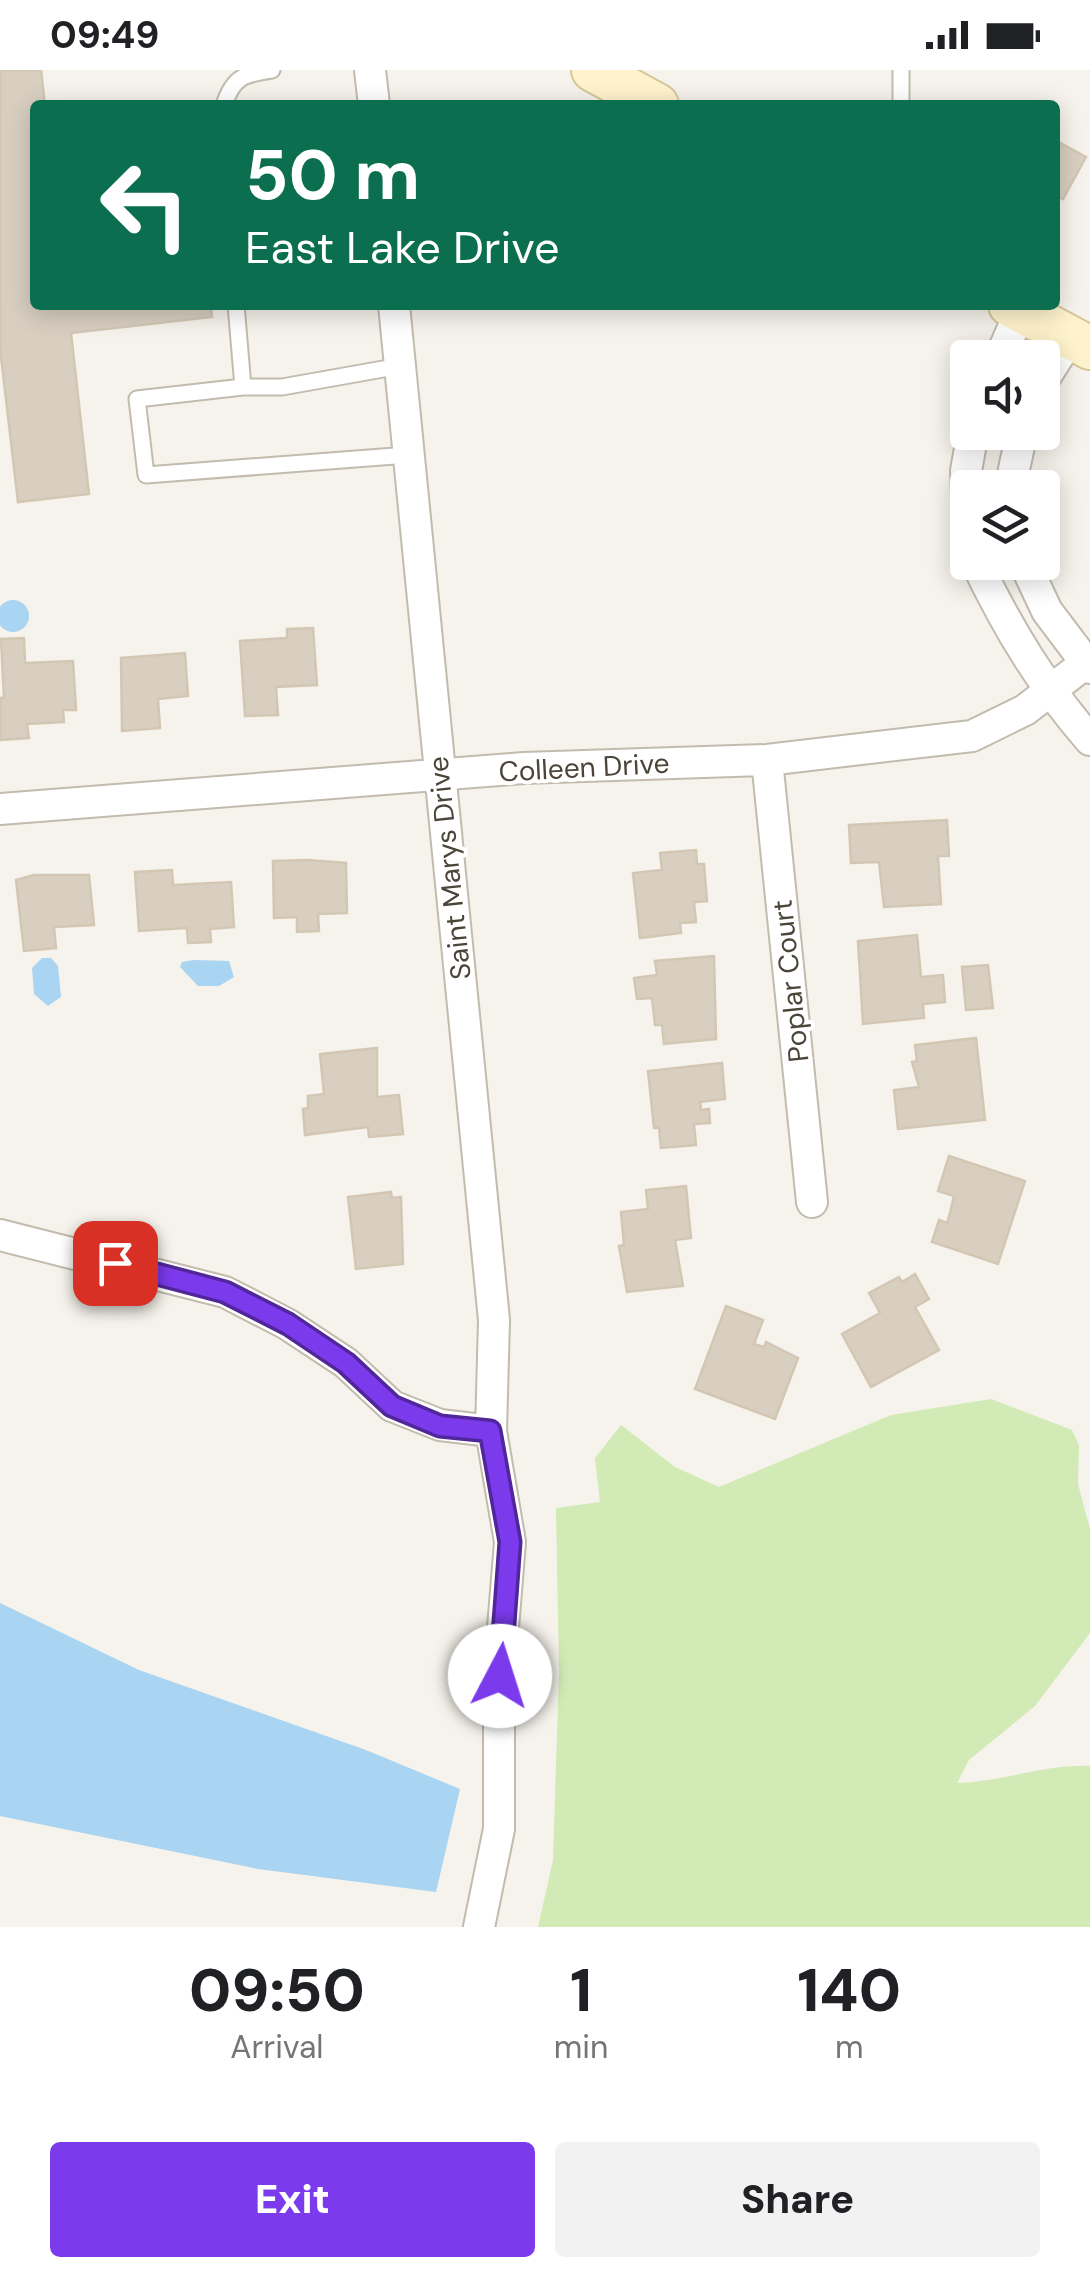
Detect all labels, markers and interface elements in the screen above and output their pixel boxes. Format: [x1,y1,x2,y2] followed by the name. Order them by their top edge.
[50,10,159,60] text: 09:49
[245,130,420,221] text: 50 m
[80,140,210,270] icon: left
[245,218,559,277] text: East Lake Drive
[950,340,1060,580] map controls
[950,340,1060,450] button: sound
[950,470,1060,580] button: layers
[498,745,670,790] street label: Colleen Drive
[419,754,480,981] street label: Saint Marys Drive
[764,898,817,1064] street label: Poplar Court
[73,1221,158,1306] pin
[88,1236,143,1291] icon: arrive
[448,1624,552,1728] position arrow
[189,1951,365,2030] text: 09:50
[570,1951,592,2030] text: 1
[797,1951,901,2030] text: 140
[230,2026,323,2068] text: Arrival
[554,2026,608,2068] text: min
[835,2026,863,2068] text: m
[50,2142,535,2257] button: Exit
[555,2142,1040,2257] button: Share

